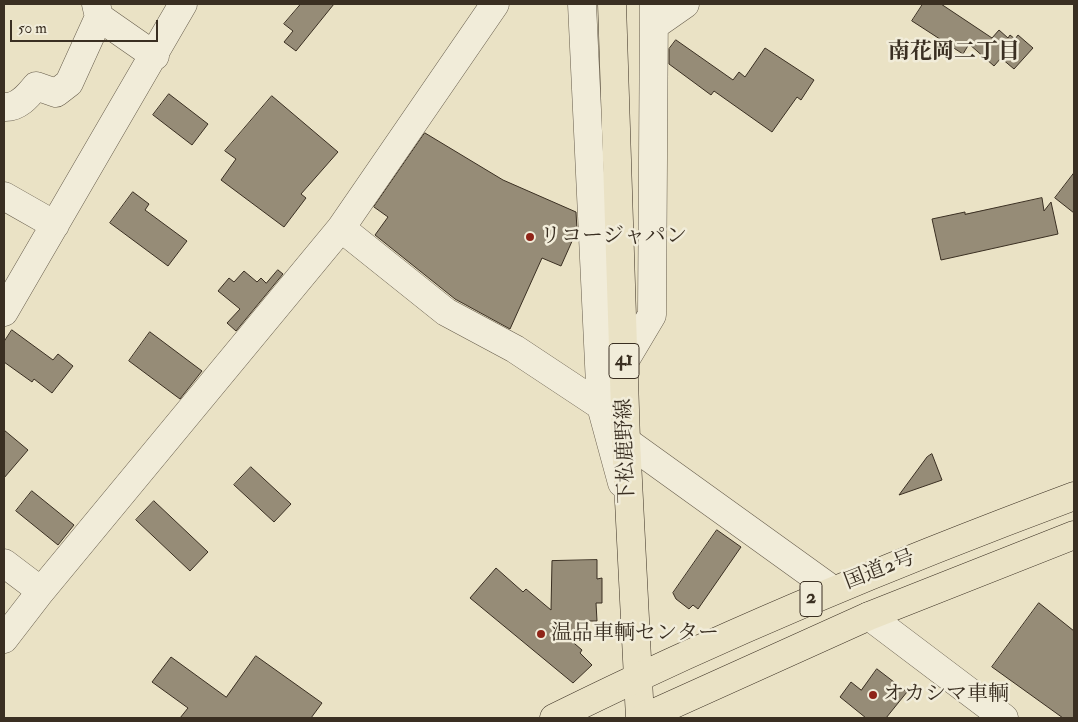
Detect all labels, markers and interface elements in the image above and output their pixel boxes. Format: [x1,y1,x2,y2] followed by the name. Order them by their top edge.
[12,10,160,42] scale bar
[18,19,47,38] text: 50 m
[888,40,1020,66] district label: 南花岡二丁目
[540,224,687,250] place label: リコージャパン
[524,231,536,243] marker: リコージャパン
[609,344,639,378] road number: 41
[613,398,641,504] street label: 下松鹿野線
[841,546,919,596] street label: 国道2号
[800,582,822,616] road number: 2
[551,621,719,647] place label: 温品車輌センター
[535,628,547,640] marker: 温品車輌センター
[883,682,1009,708] place label: オカシマ車輌
[867,689,879,701] marker: オカシマ車輌

